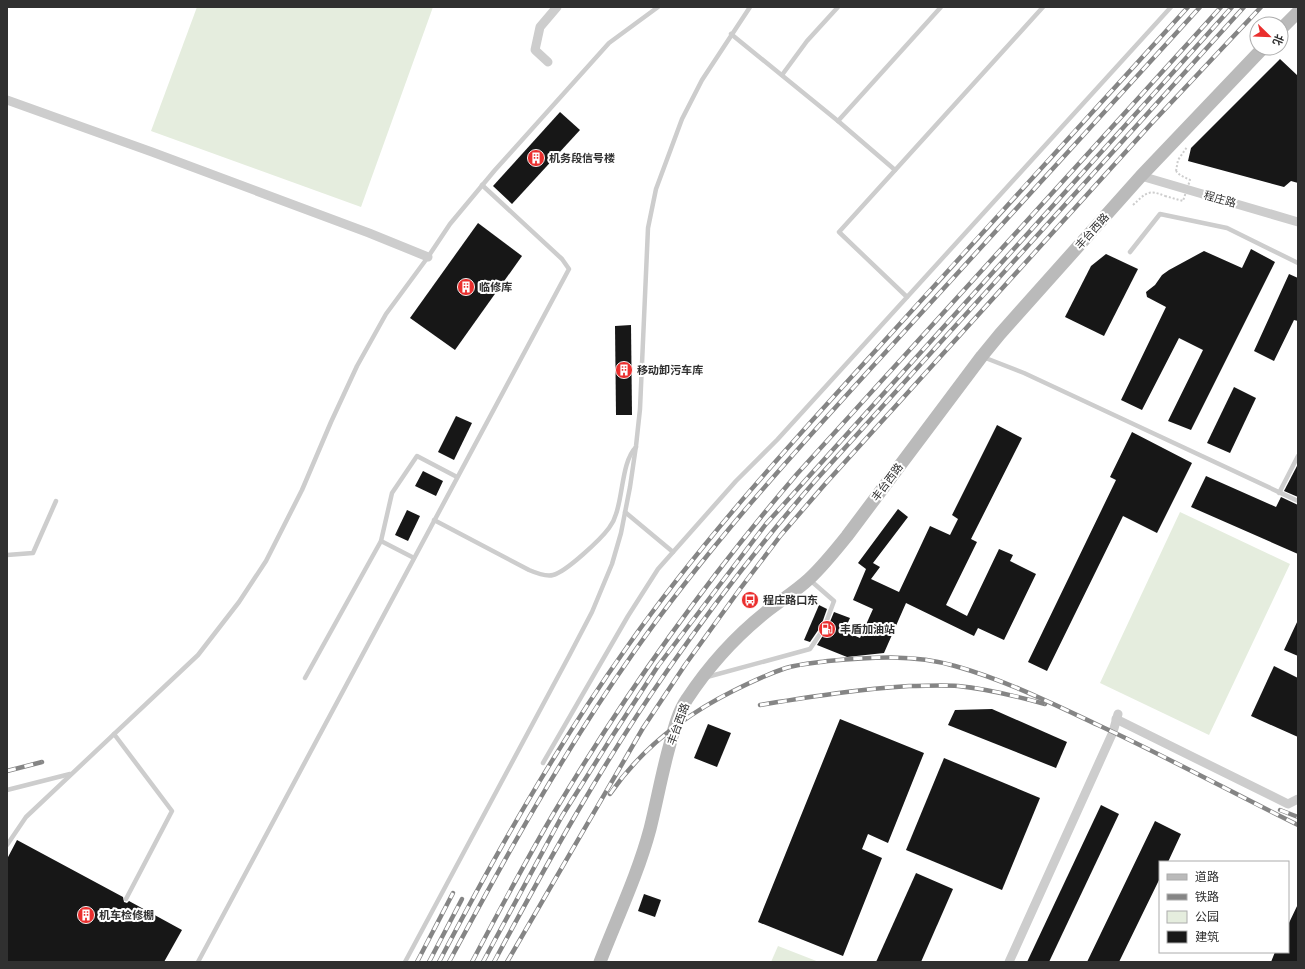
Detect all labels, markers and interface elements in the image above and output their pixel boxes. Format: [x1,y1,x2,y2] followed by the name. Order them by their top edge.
[1249,16,1289,56] north arrow
[1269,32,1287,48] text: 北
[526,148,546,168] building icon: 机务段信号楼
[549,151,615,166] place label: 机务段信号楼
[1202,188,1238,211] street label: 程庄路
[1072,210,1113,253] street label: 丰台西路
[456,277,476,297] building icon: 临修库
[479,280,512,295] place label: 临修库
[614,360,634,380] building icon: 移动卸污车库
[637,363,703,378] place label: 移动卸污车库
[868,460,907,504] street label: 丰台西路
[740,590,760,610] bus stop icon: 程庄路口东
[763,593,818,608] place label: 程庄路口东
[817,619,837,639] fuel station icon: 丰盾加油站
[840,622,895,637] place label: 丰盾加油站
[664,701,693,747] street label: 丰台西路
[1159,861,1289,953] legend
[1195,869,1219,886] text: 道路
[1195,889,1219,906] text: 铁路
[76,905,96,925] building icon: 机车检修棚
[99,908,154,923] place label: 机车检修棚
[1195,909,1219,926] text: 公园
[1195,929,1219,946] text: 建筑

